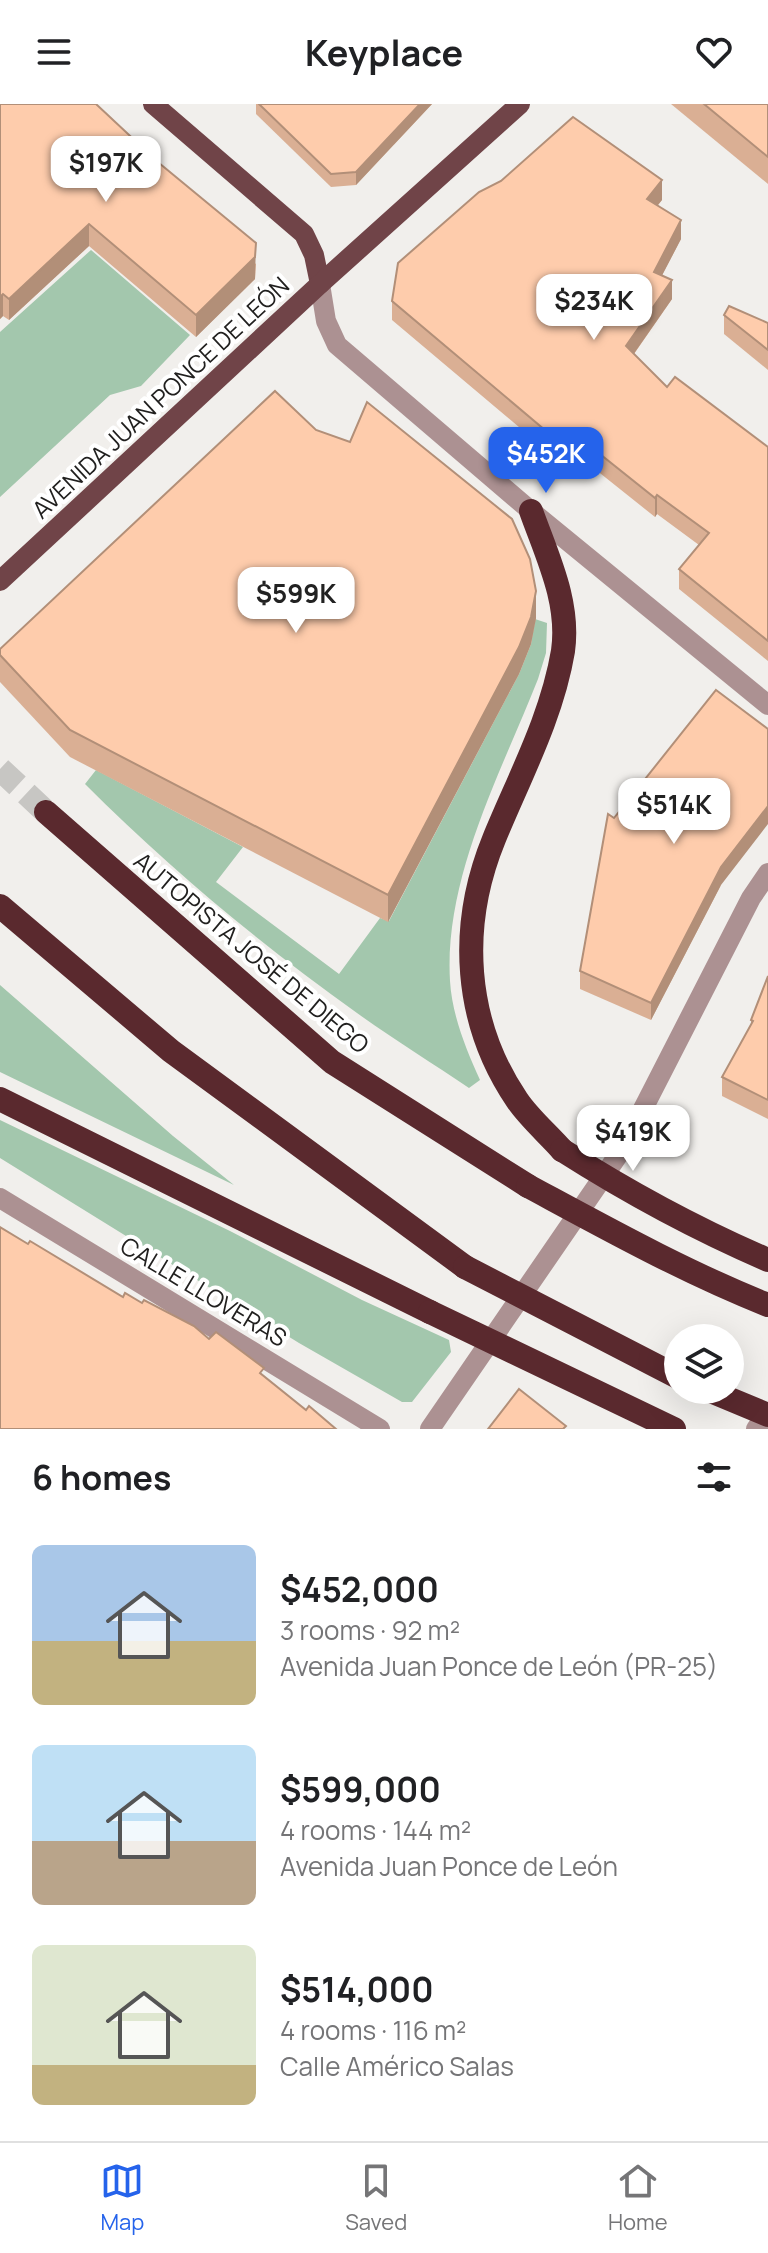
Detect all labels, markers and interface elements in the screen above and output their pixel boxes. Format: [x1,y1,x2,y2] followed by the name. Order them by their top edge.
[305,28,463,77] text: Keyplace
[32,30,76,74] icon: menu
[692,30,736,74] icon: heart
[50,136,162,204] pin: $197K
[69,144,143,180] text: $197K
[24,269,296,525] street label: AVENIDA JUAN PONCE DE LEÓN
[538,274,650,342] pin: $234K
[554,282,634,318] text: $234K
[490,427,602,495] pin: $452K
[506,435,586,471] text: $452K
[240,567,352,635] pin: $599K
[256,575,336,611] text: $599K
[618,778,730,846] pin: $514K
[636,786,712,822] text: $514K
[128,844,376,1060] street label: AUTOPISTA JOSÉ DE DIEGO
[577,1105,689,1173] pin: $419K
[595,1113,671,1149] text: $419K
[115,1228,293,1354] street label: CALLE LLOVERAS
[664,1324,744,1404] map controls
[664,1324,744,1404] button: layers
[32,1454,171,1500] text: 6 homes
[692,1455,736,1499] icon: filters
[280,1566,439,1612] text: $452,000
[96,1577,192,1673] icon: home
[280,1612,460,1648] text: 3 rooms · 92 m²
[280,1648,718,1684] text: Avenida Juan Ponce de León (PR-25)
[280,1766,441,1812] text: $599,000
[96,1777,192,1873] icon: home
[280,1812,471,1848] text: 4 rooms · 144 m²
[280,1848,618,1884] text: Avenida Juan Ponce de León
[280,1966,434,2012] text: $514,000
[96,1977,192,2073] icon: home
[280,2012,466,2048] text: 4 rooms · 116 m²
[280,2048,514,2084] text: Calle Américo Salas
[100,2159,144,2237] tab: Map
[345,2159,407,2237] tab: Saved
[608,2159,668,2237] tab: Home

